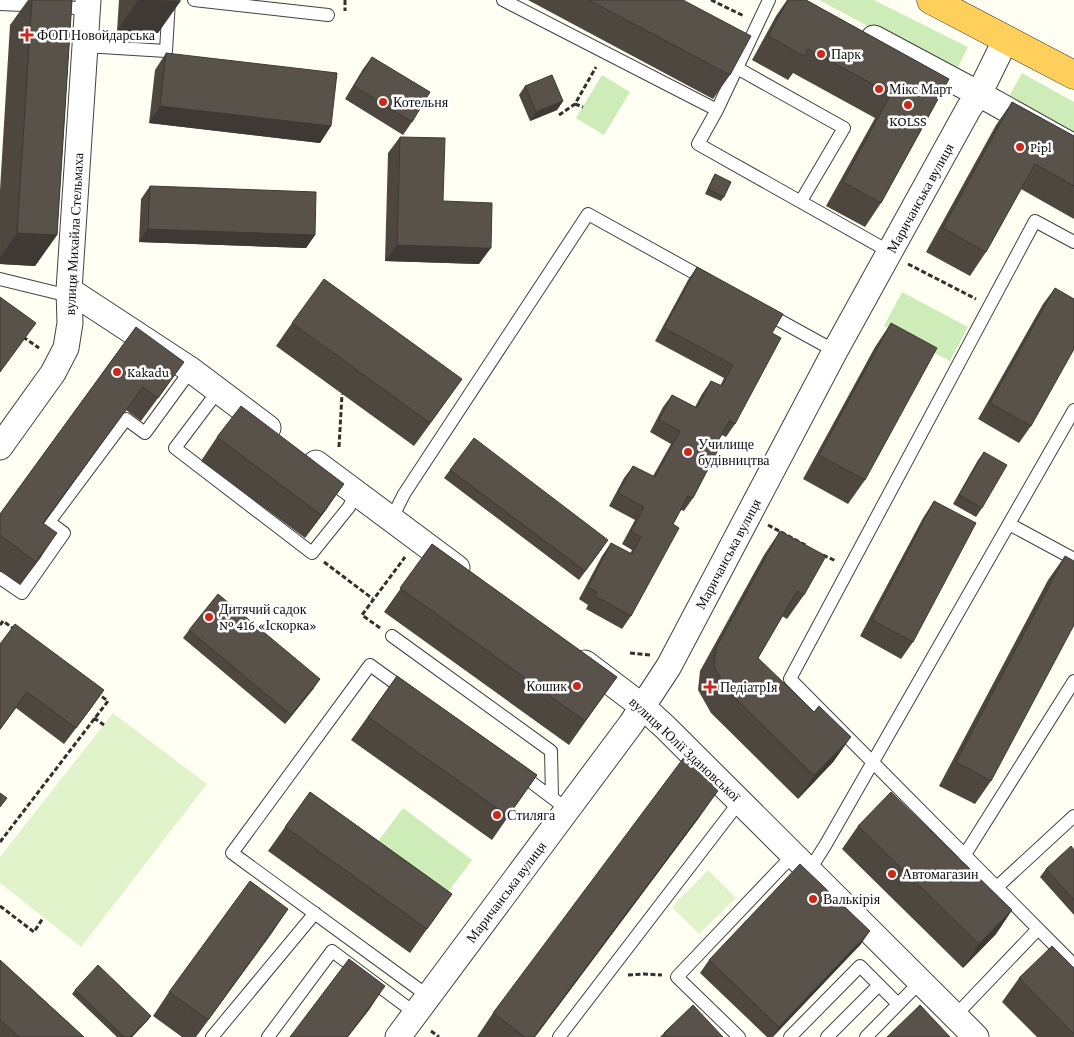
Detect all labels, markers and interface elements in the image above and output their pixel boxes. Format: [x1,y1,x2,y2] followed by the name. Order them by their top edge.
[37,27,156,43] place label: ФОП Новойдарська
[21,29,33,41] marker: ФОП Новойдарська
[831,46,861,62] place label: Парк
[815,48,827,60] marker: Парк
[889,81,952,97] place label: Мікс Март
[873,83,885,95] marker: Мікс Март
[393,94,449,110] place label: Котельня
[377,96,389,108] marker: Котельня
[902,99,914,111] marker: KOLSS
[889,113,927,129] place label: KOLSS
[1030,139,1052,155] place label: Pipl
[883,140,957,256] street label: Маричанська вулиця
[1014,141,1026,153] marker: Pipl
[62,152,86,316] street label: вулиця Михайла Стельмаха
[127,364,170,380] place label: Kakadu
[111,366,123,378] marker: Kakadu
[698,436,770,468] place label: Училище будівництва
[682,446,694,458] marker: Училище будівництва
[692,496,764,612] street label: Маричанська вулиця
[219,601,317,633] place label: Дитячий садок № 416 «Іскорка»
[203,611,215,623] marker: Дитячий садок № 416 «Іскорка»
[526,678,567,694] place label: Кошик
[720,679,778,695] place label: ПедіатрІя
[571,680,583,692] marker: Кошик
[704,681,716,693] marker: ПедіатрІя
[626,693,744,805] street label: вулиця Юлії Здановської
[507,807,556,823] place label: Стиляга
[491,809,503,821] marker: Стиляга
[463,838,550,946] street label: Маричанська вулиця
[902,866,979,882] place label: Автомагазин
[886,868,898,880] marker: Автомагазин
[823,891,881,907] place label: Валькірія
[807,893,819,905] marker: Валькірія

